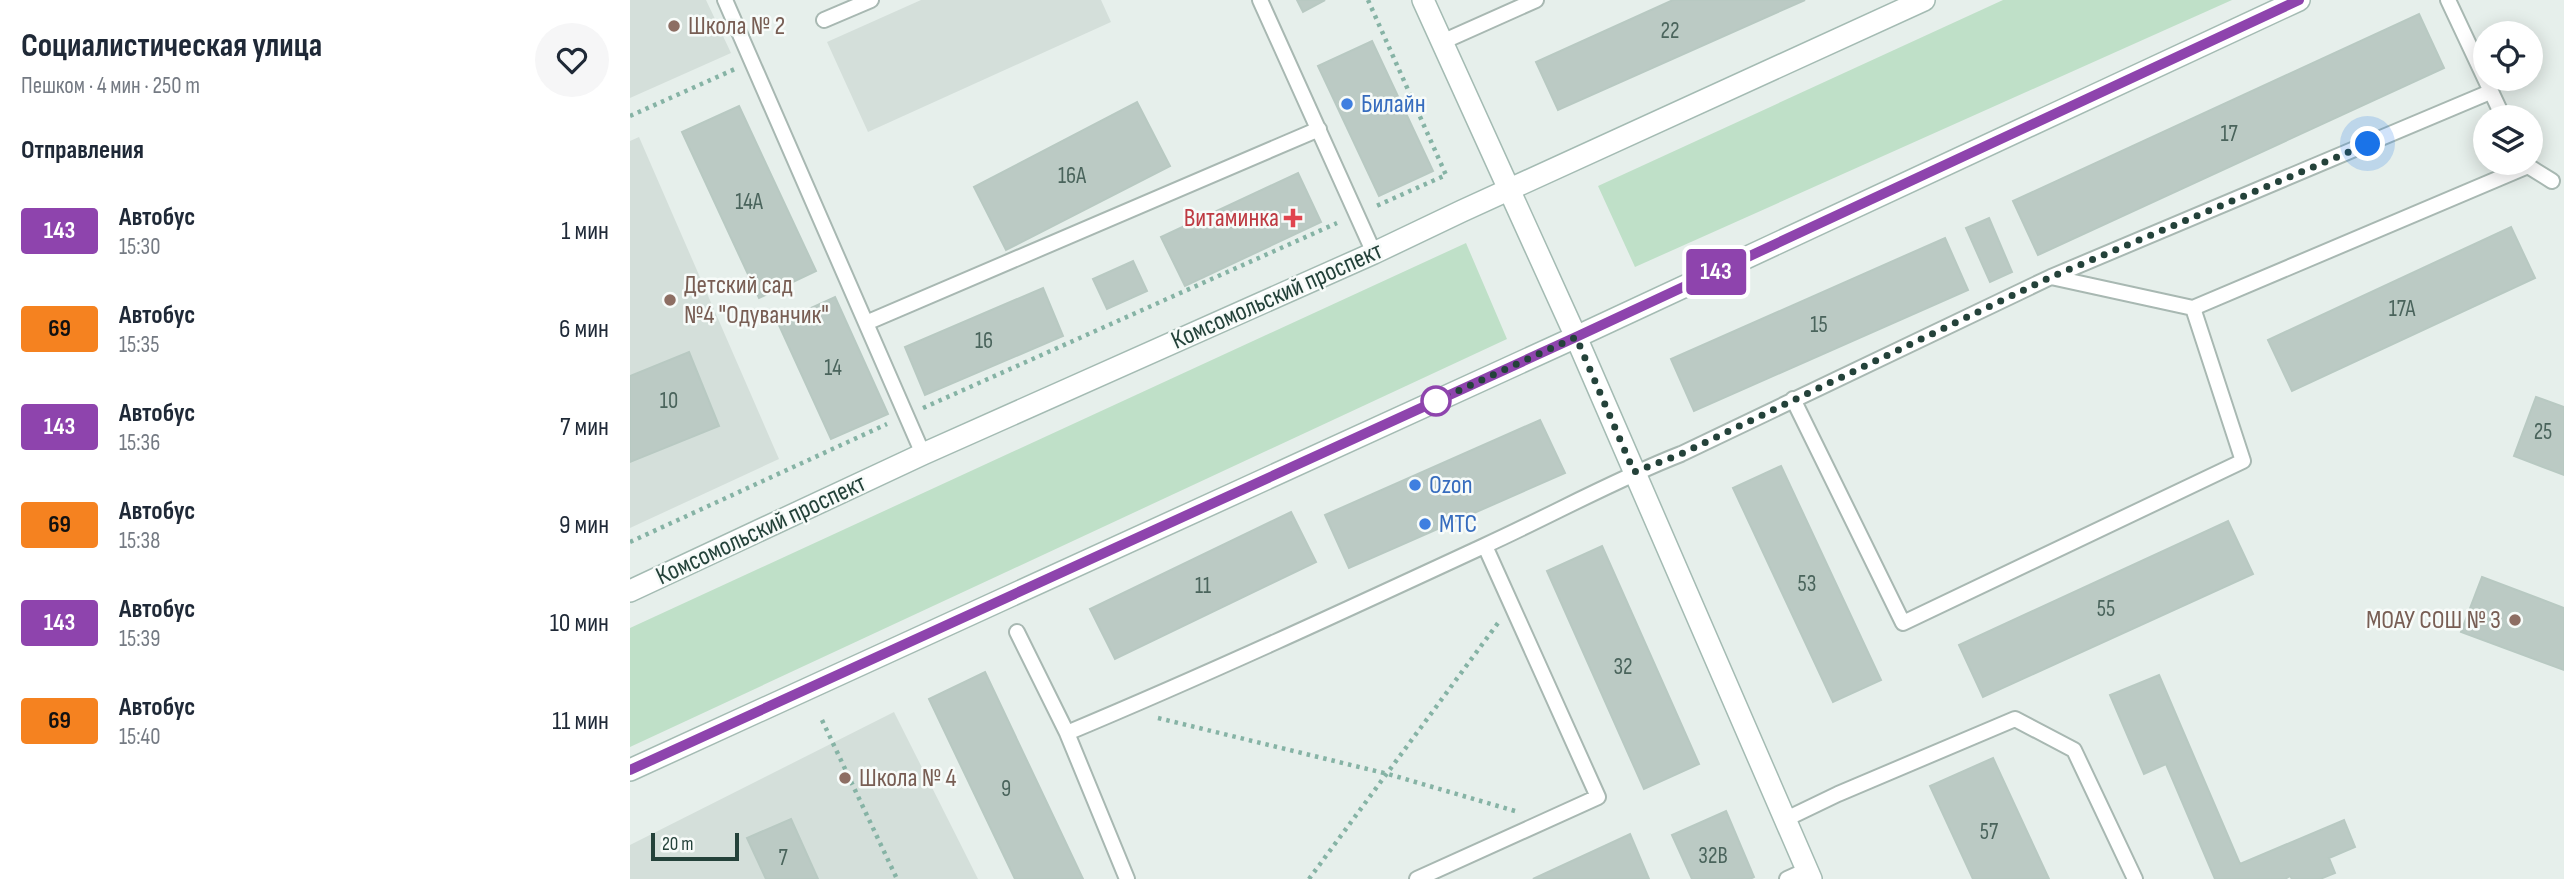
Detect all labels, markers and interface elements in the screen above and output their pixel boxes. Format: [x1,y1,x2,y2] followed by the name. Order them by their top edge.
[688,11,785,42] place label: Школа № 2
[1661,17,1679,45] house number: 22
[666,18,682,34] marker: Школа № 2
[2473,21,2543,175] map controls
[2473,21,2543,91] button: locate
[535,23,609,97] button: heart
[21,26,322,66] text: Социалистическая улица
[21,72,200,100] text: Пешком · 4 мин · 250 m
[1361,89,1426,120] place label: Билайн
[1339,96,1355,112] marker: Билайн
[2473,105,2543,175] button: layers
[2220,120,2238,148] house number: 17
[2350,126,2385,161] your location
[21,135,144,166] text: Отправления
[1058,162,1086,190] house number: 16А
[735,188,763,216] house number: 14А
[119,202,195,233] text: Автобус
[1184,203,1279,234] place label: Витаминка
[1285,210,1301,226] marker: Витаминка
[44,216,75,245] text: 143
[561,216,609,247] text: 1 мин
[119,233,161,261] text: 15:30
[1167,235,1388,356] street label: Комсомольский проспект
[1676,249,1756,295] line badge: 143
[1700,257,1732,286] text: 143
[684,270,829,331] place label: Детский сад №4 "Одуванчик"
[662,292,678,308] marker: Детский сад №4 "Одуванчик"
[2389,295,2415,323] house number: 17А
[119,300,195,331] text: Автобус
[1810,311,1828,339] house number: 15
[48,314,71,343] text: 69
[559,314,609,345] text: 6 мин
[975,327,993,355] house number: 16
[119,331,159,359] text: 15:35
[824,354,842,382] house number: 14
[1421,386,1451,416] unlabelled marker
[660,387,678,415] house number: 10
[119,398,195,429] text: Автобус
[44,412,75,441] text: 143
[560,412,609,443] text: 7 мин
[2534,418,2552,446] house number: 25
[119,429,160,457] text: 15:36
[651,468,871,592] street label: Комсомольский проспект
[1429,470,1473,501] place label: Ozon
[1407,477,1423,493] marker: Ozon
[119,496,195,527] text: Автобус
[1439,509,1477,540] place label: МТС
[48,510,71,539] text: 69
[559,510,609,541] text: 9 мин
[1417,516,1433,532] marker: МТС
[119,527,160,555] text: 15:38
[1798,570,1816,598] house number: 53
[1195,572,1211,600] house number: 11
[119,594,195,625] text: Автобус
[2097,595,2115,623] house number: 55
[2366,605,2501,636] place label: МОАУ СОШ № 3
[44,608,75,637] text: 143
[550,608,609,639] text: 10 мин
[2507,612,2523,628] marker: МОАУ СОШ № 3
[119,625,160,653] text: 15:39
[1613,653,1633,681] house number: 32
[119,692,195,723] text: Автобус
[48,706,71,735] text: 69
[552,706,609,737] text: 11 мин
[119,723,161,751] text: 15:40
[859,763,956,794] place label: Школа № 4
[837,770,853,786] marker: Школа № 4
[1001,775,1011,803] house number: 9
[1980,818,1998,846] house number: 57
[651,830,738,862] scale bar
[662,833,694,856] text: 20 m
[1698,842,1728,870] house number: 32В
[778,844,788,872] house number: 7

